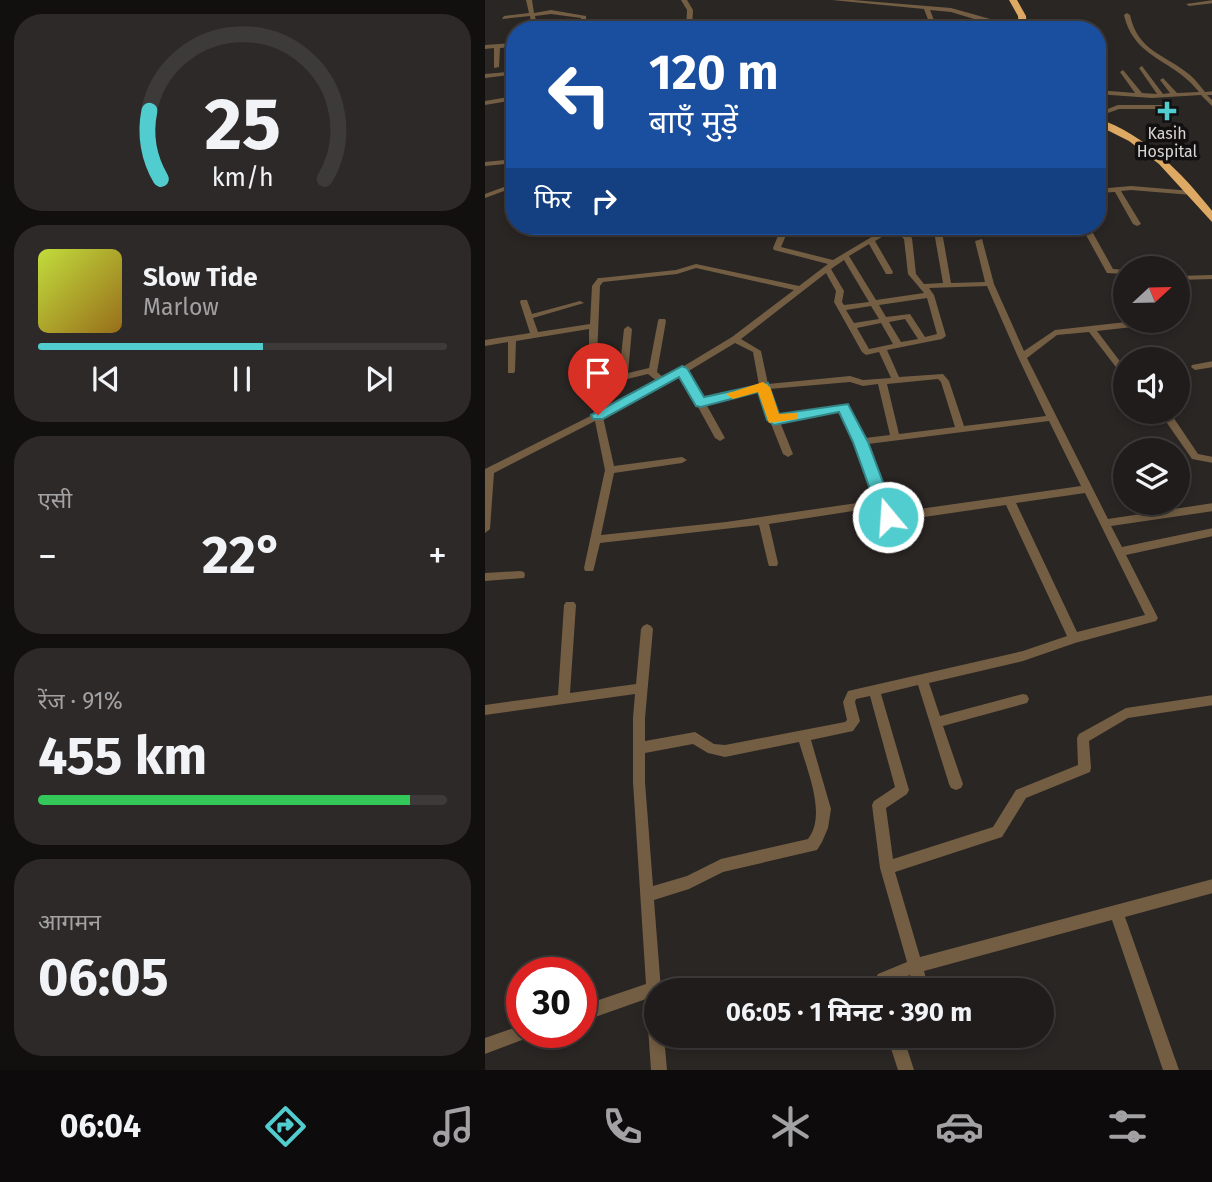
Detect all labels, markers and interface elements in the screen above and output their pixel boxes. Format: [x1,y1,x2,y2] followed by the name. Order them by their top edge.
[649,43,779,102] text: 120 m
[534,49,625,140] icon: left
[204,81,281,168] text: 25
[1157,101,1177,121] marker: Kasih Hospital
[649,103,738,141] text: बाएँ मुड़ें
[1137,124,1198,161] place label: Kasih Hospital
[212,162,273,192] text: km/h
[585,182,623,220] icon: right
[534,184,571,215] text: फिर
[1113,256,1190,332] north arrow
[1113,256,1190,515] map controls
[143,262,258,293] text: Slow Tide
[143,293,219,321] text: Marlow
[568,343,628,415] pin
[1113,347,1190,424] button: sound
[579,354,617,392] icon: arrive
[87,360,125,398] icon: previous
[223,360,261,398] icon: pause
[360,360,398,398] icon: next
[1113,438,1190,515] button: layers
[851,480,925,554] position arrow
[38,486,72,514] text: एसी
[202,524,283,587] text: 22°
[38,533,57,579] text: −
[428,533,447,579] text: +
[38,687,123,715] text: रेंज · 91%
[38,725,207,788] text: 455 km
[38,908,101,936] text: आगमन
[38,946,169,1009] text: 06:05
[506,957,597,1048] speed limit sign: 30
[726,997,972,1028] text: 06:05 · 1 मिनट · 390 m
[261,1102,310,1151] icon: directions
[429,1102,478,1151] icon: music
[598,1102,647,1151] icon: phone
[766,1102,815,1151] icon: climate
[935,1102,984,1151] icon: car
[1103,1102,1152,1151] icon: filters
[60,1107,141,1145] text: 06:04

